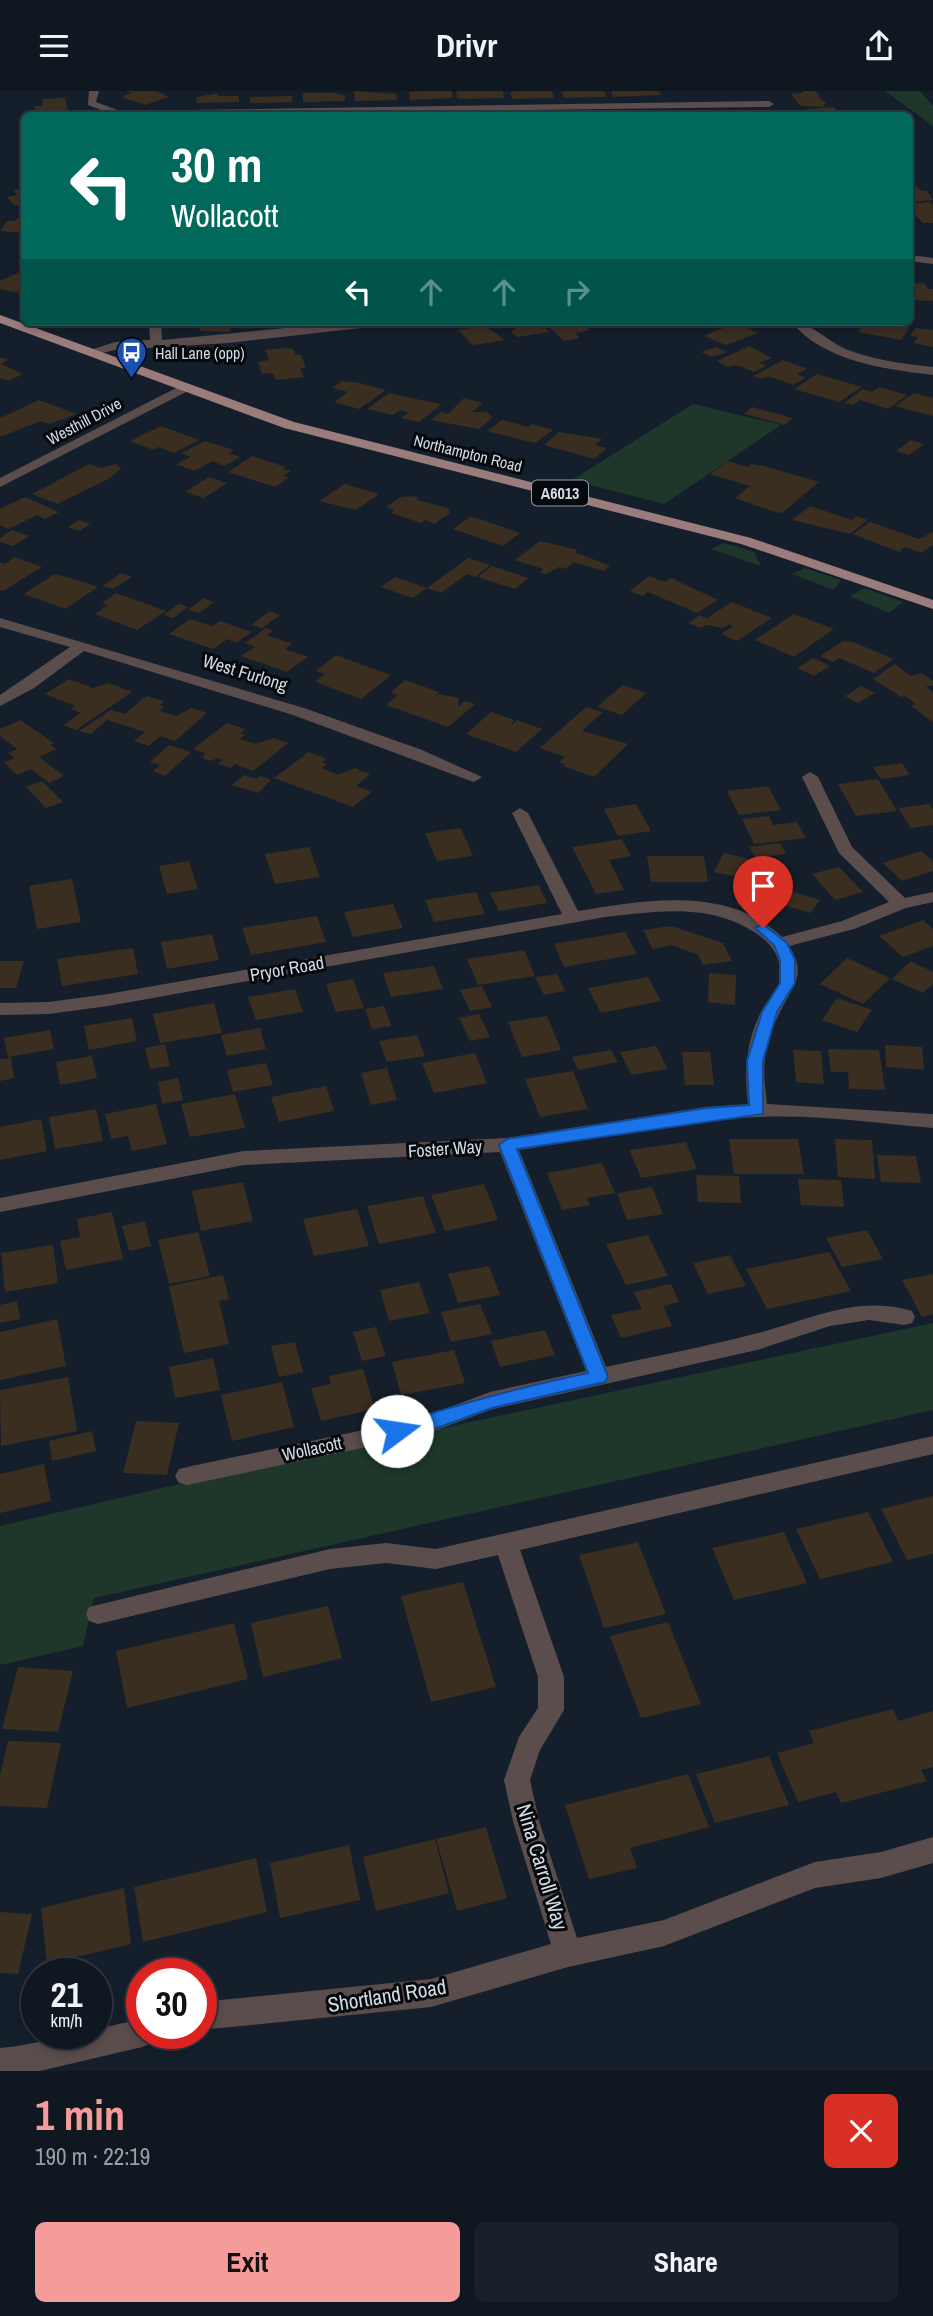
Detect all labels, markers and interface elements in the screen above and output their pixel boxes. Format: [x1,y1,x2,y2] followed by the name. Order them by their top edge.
[436,24,497,67] text: Drivr
[35,27,73,65] icon: menu
[860,27,898,65] icon: share
[171,131,263,197] text: 30 m
[56,140,147,231] icon: left
[171,194,278,237] text: Wollacott
[339,273,377,311] icon: left
[412,273,450,311] icon: ahead
[485,273,523,311] icon: ahead
[558,273,596,311] icon: right
[115,336,149,380] bus stop icon: Hall Lane (opp)
[155,342,245,364] place label: Hall Lane (opp)
[43,392,125,450] street label: Westhill Drive
[412,429,524,477] street label: Northampton Road
[532,481,588,505] road number: A6013
[200,648,291,698] street label: West Furlong
[733,856,793,928] pin
[744,867,782,905] icon: arrive
[248,950,326,987] street label: Pryor Road
[407,1133,483,1164] street label: Foster Way
[360,1394,434,1468] position arrow
[280,1430,344,1467] street label: Wollacott
[510,1800,576,1934] street label: Nina Carroll Way
[126,1958,217,2049] speed limit sign: 30
[51,1971,82,2018] text: 21
[326,1972,448,2019] street label: Shortland Road
[51,2008,83,2033] text: km/h
[35,2087,125,2143] text: 1 min
[824,2094,898,2168] button: close
[35,2141,150,2172] text: 190 m · 22:19
[35,2222,460,2302] button: Exit
[474,2222,898,2302] button: Share

